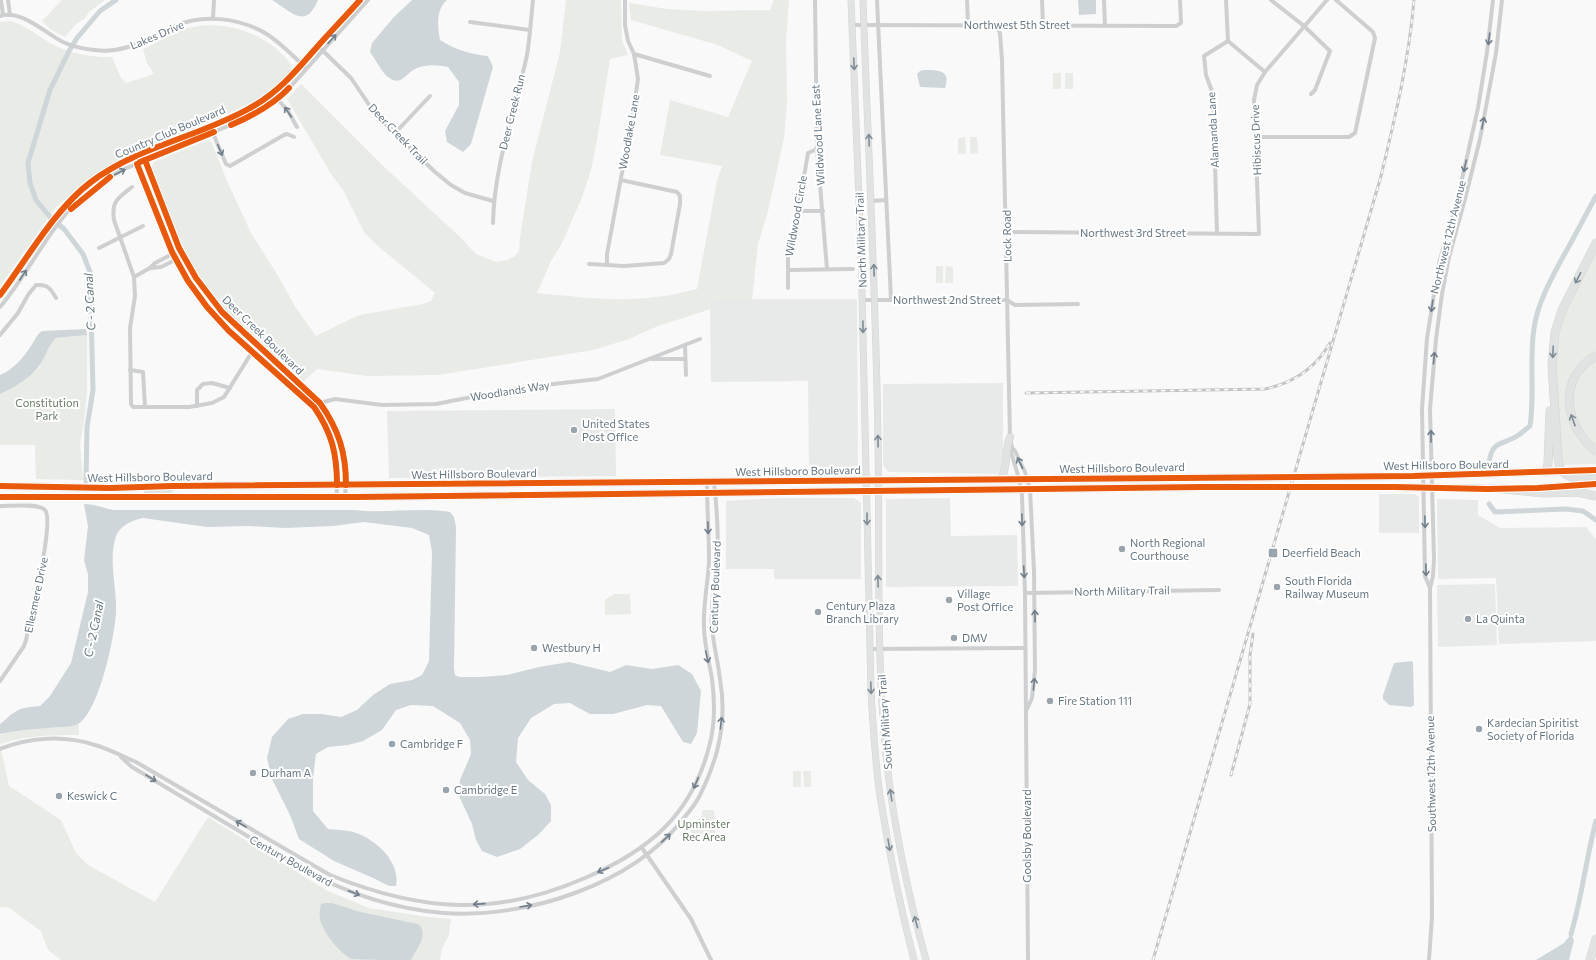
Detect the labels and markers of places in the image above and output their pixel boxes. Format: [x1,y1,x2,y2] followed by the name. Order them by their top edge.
[582,417,650,443] place label: United States Post Office
[569,425,579,435] marker: United States Post Office
[1130,536,1205,562] place label: North Regional Courthouse
[1117,544,1127,554] marker: North Regional Courthouse
[1282,546,1361,559] place label: Deerfield Beach
[1267,547,1279,559] marker: Deerfield Beach
[1285,574,1369,600] place label: South Florida Railway Museum
[1272,582,1282,592] marker: South Florida Railway Museum
[957,587,1013,613] place label: Village Post Office
[944,595,954,605] marker: Village Post Office
[826,599,899,625] place label: Century Plaza Branch Library
[813,607,823,617] marker: Century Plaza Branch Library
[1476,612,1525,625] place label: La Quinta
[1463,614,1473,624] marker: La Quinta
[962,631,988,644] place label: DMV
[949,633,959,643] marker: DMV
[542,641,601,654] place label: Westbury H
[529,643,539,653] marker: Westbury H
[1058,694,1132,707] place label: Fire Station 111
[1045,696,1055,706] marker: Fire Station 111
[1487,716,1579,742] place label: Kardecian Spiritist Society of Florida
[1474,724,1484,734] marker: Kardecian Spiritist Society of Florida
[400,737,463,750] place label: Cambridge F
[387,739,397,749] marker: Cambridge F
[261,766,311,779] place label: Durham A
[248,768,258,778] marker: Durham A
[454,783,517,796] place label: Cambridge E
[441,785,451,795] marker: Cambridge E
[67,789,117,802] place label: Keswick C
[54,791,64,801] marker: Keswick C

